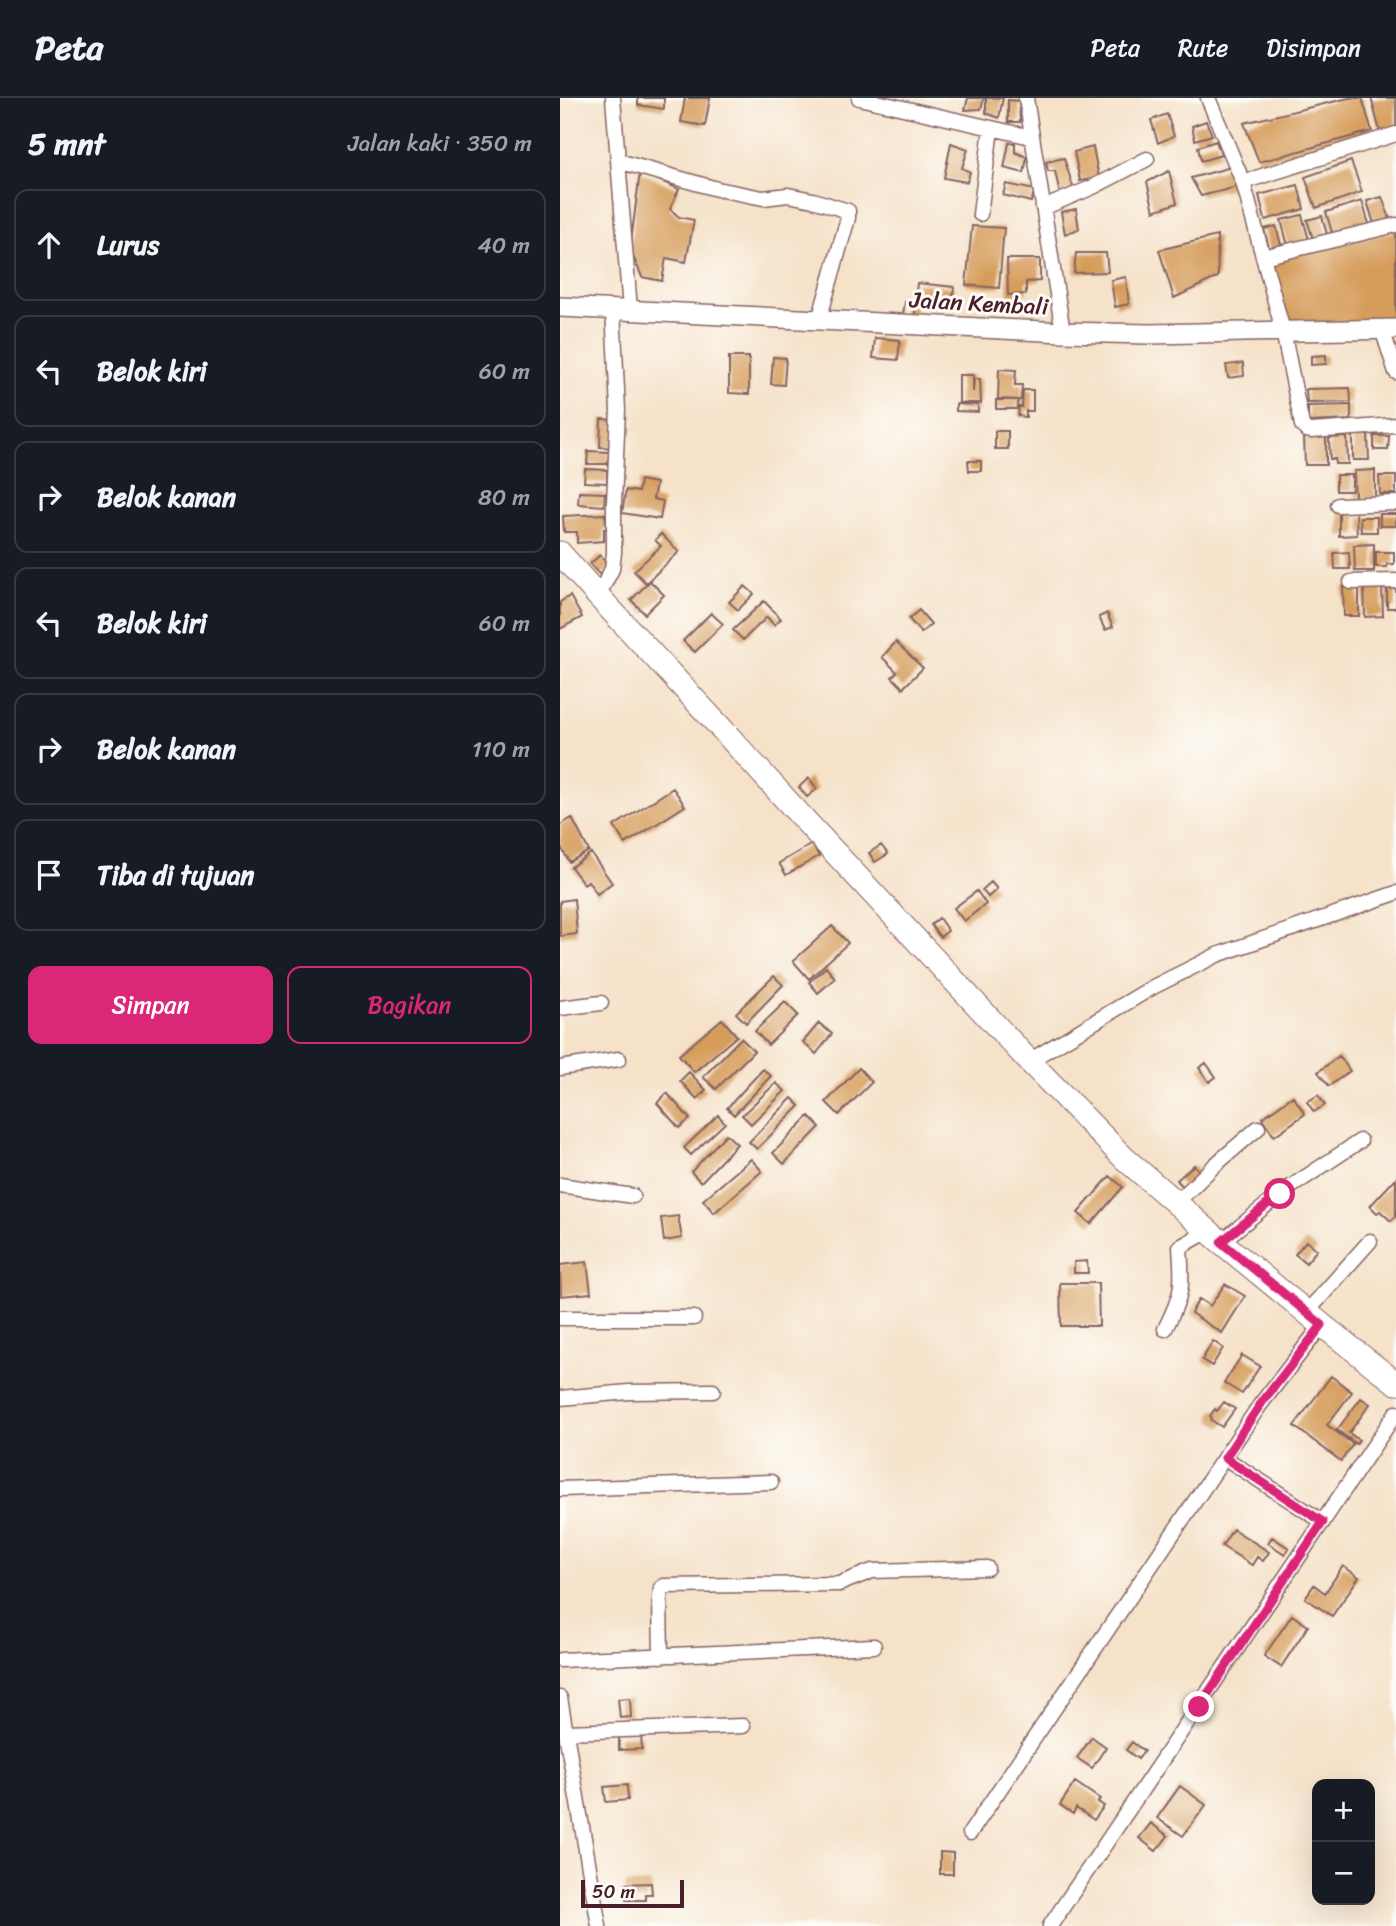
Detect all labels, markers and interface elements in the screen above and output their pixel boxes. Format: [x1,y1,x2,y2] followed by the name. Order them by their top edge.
[35,19,103,77] text: Peta
[1091,27,1140,69] text: Peta
[1178,27,1228,69] text: Rute
[1266,27,1361,69] text: Disimpan
[28,117,105,171] text: 5 mnt
[348,123,532,164] text: Jalan kaki · 350 m
[97,222,160,268] text: Lurus
[477,225,530,266] text: 40 m
[30,226,68,264] icon: ahead
[908,279,1050,328] street label: Jalan Kembali
[97,348,207,394] text: Belok kiri
[479,351,530,392] text: 60 m
[30,352,68,390] icon: left
[97,474,236,520] text: Belok kanan
[478,477,530,518] text: 80 m
[30,478,68,516] icon: right
[97,600,207,646] text: Belok kiri
[479,603,530,644] text: 60 m
[30,604,68,642] icon: left
[97,726,236,772] text: Belok kanan
[472,729,530,770] text: 110 m
[30,730,68,768] icon: right
[97,852,254,898] text: Tiba di tujuan
[30,856,68,894] icon: arrive
[28,966,273,1044] button: Simpan
[287,966,532,1044] button: Bagikan
[1264,1178,1295,1209] route start
[1183,1691,1214,1722] route end
[1312,1779,1375,1905] map controls
[1312,1779,1375,1842] button: +
[1312,1842,1375,1905] button: −
[592,1875,635,1908] text: 50 m
[581,1877,684,1909] scale bar

